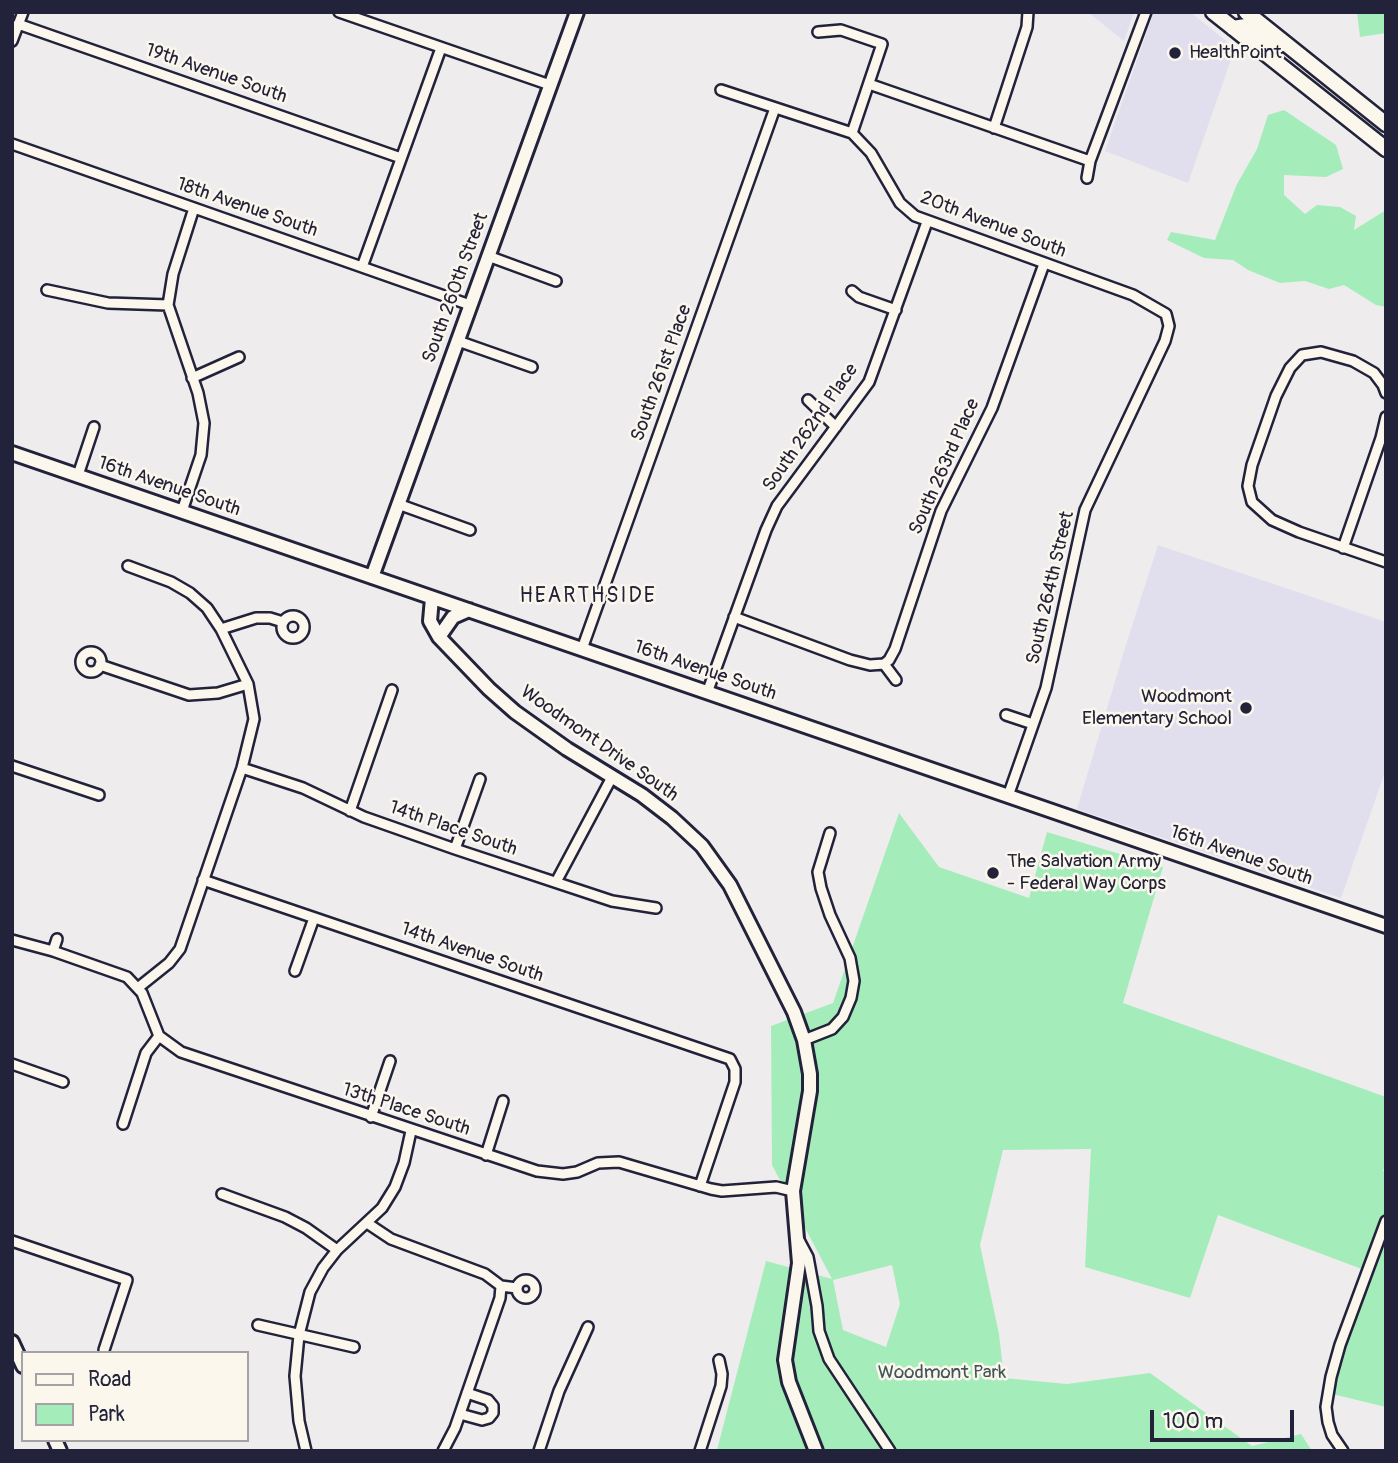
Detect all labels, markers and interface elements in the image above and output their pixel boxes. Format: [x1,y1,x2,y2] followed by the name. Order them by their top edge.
[142,39,290,109] street label: 19th Avenue South
[1189,42,1282,64] place label: HealthPoint
[1167,45,1183,61] marker: HealthPoint
[173,173,321,243] street label: 18th Avenue South
[917,187,1069,263] street label: 20th Avenue South
[418,210,494,366] street label: South 260th Street
[627,302,697,444] street label: South 261st Place
[758,360,864,496] street label: South 262nd Place
[905,395,985,539] street label: South 263rd Place
[95,452,243,522] street label: 16th Avenue South
[1022,509,1080,667] street label: South 264th Street
[521,584,655,610] district label: HEARTHSIDE
[631,636,779,706] street label: 16th Avenue South
[516,681,682,807] street label: Woodmont Drive South
[1082,686,1232,730] place label: Woodmont Elementary School
[1238,700,1254,716] marker: Woodmont Elementary School
[386,796,520,862] street label: 14th Place South
[1167,821,1315,891] street label: 16th Avenue South
[1007,851,1166,895] place label: The Salvation Army - Federal Way Corps
[985,865,1001,881] marker: The Salvation Army - Federal Way Corps
[398,918,546,988] street label: 14th Avenue South
[339,1079,473,1141] street label: 13th Place South
[21,1351,248,1442] legend
[878,1362,1006,1384] park label: Woodmont Park
[88,1366,132,1393] text: Road
[1153,1396,1296,1440] scale bar
[88,1401,125,1428] text: Park
[1163,1408,1223,1435] text: 100 m

